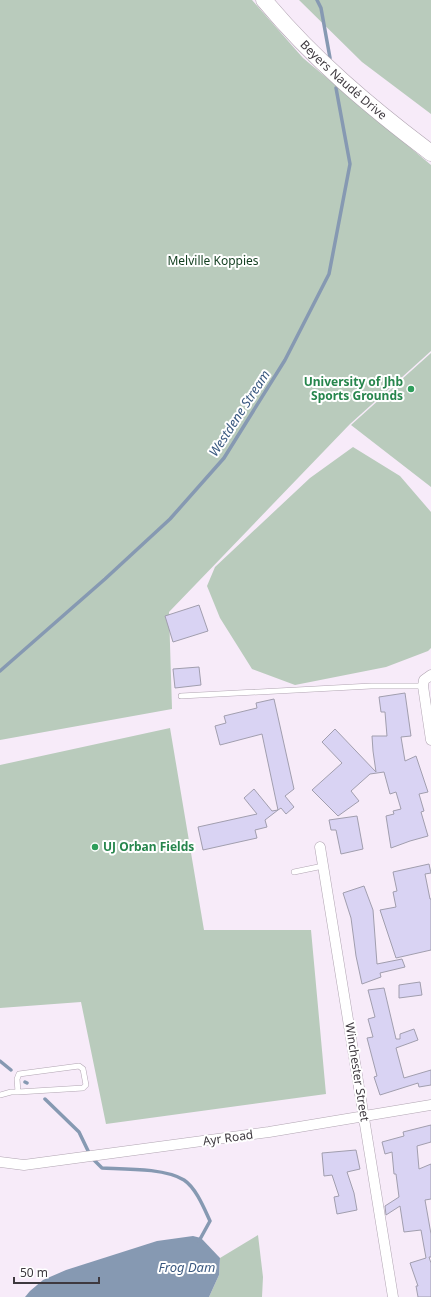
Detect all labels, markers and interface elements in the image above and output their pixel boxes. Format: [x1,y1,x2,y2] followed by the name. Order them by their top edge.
[297,36,391,123] street label: Beyers Naudé Drive
[167,252,259,269] park label: Melville Koppies
[204,366,274,460] water label: Westdene Stream
[304,373,403,404] place label: University of Jhb Sports Grounds
[406,384,416,394] marker: University of Jhb Sports Grounds
[103,838,194,855] place label: UJ Orban Fields
[90,842,100,852] marker: UJ Orban Fields
[341,1021,374,1123] street label: Winchester Street
[202,1126,254,1149] street label: Ayr Road
[159,1258,215,1276] water label: Frog Dam
[14,1259,99,1285] scale bar
[20,1264,48,1281] text: 50 m

